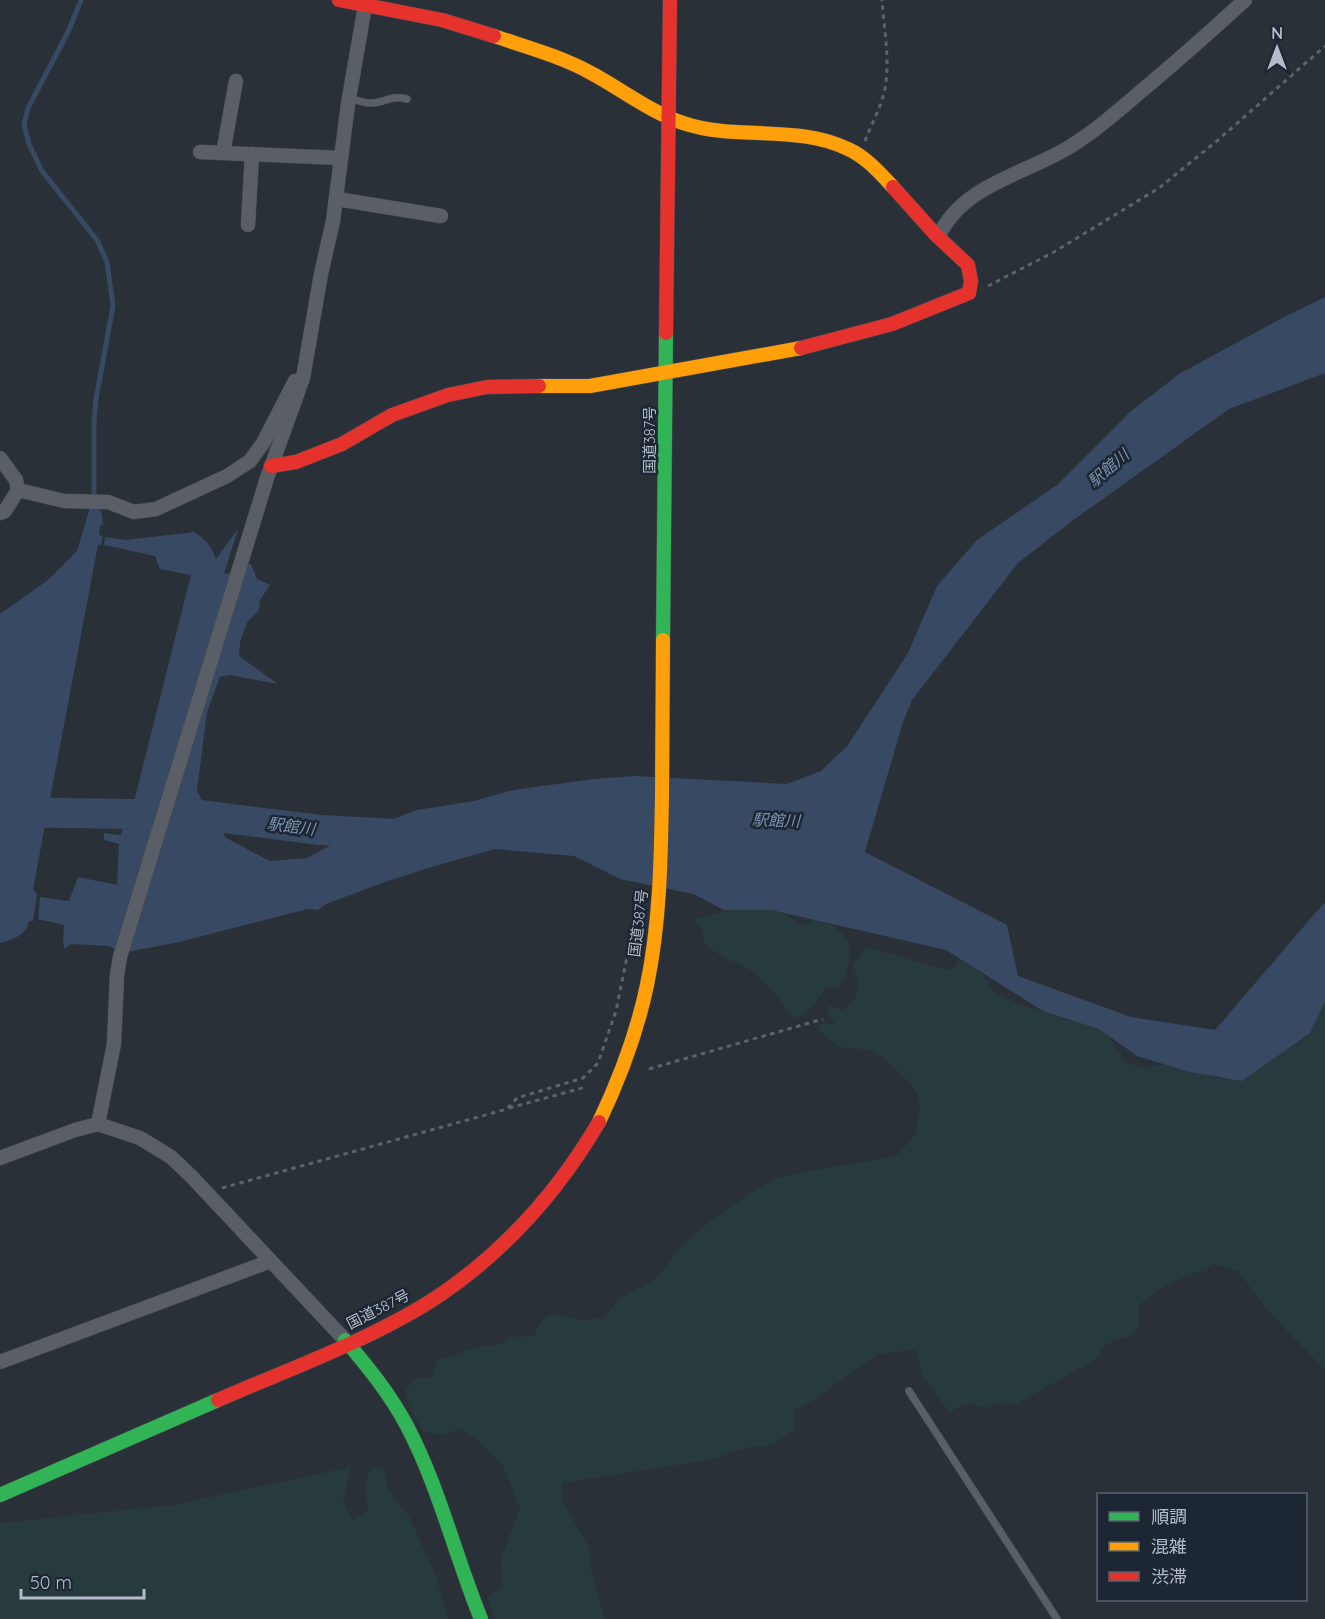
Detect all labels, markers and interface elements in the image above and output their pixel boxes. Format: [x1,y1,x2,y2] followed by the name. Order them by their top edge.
[1247,18,1307,78] north arrow
[1271,23,1283,43] text: N
[640,406,659,474] street label: 国道387号
[1083,443,1134,491] water label: 駅館川
[752,809,802,831] water label: 駅館川
[266,813,318,839] water label: 駅館川
[624,888,652,958] street label: 国道387号
[343,1285,413,1333] street label: 国道387号
[1097,1493,1307,1601] legend
[1151,1505,1187,1528] text: 順調
[1151,1535,1187,1558] text: 混雑
[21,1562,144,1600] scale bar
[1151,1565,1187,1588] text: 渋滞
[30,1571,72,1594] text: 50 m

